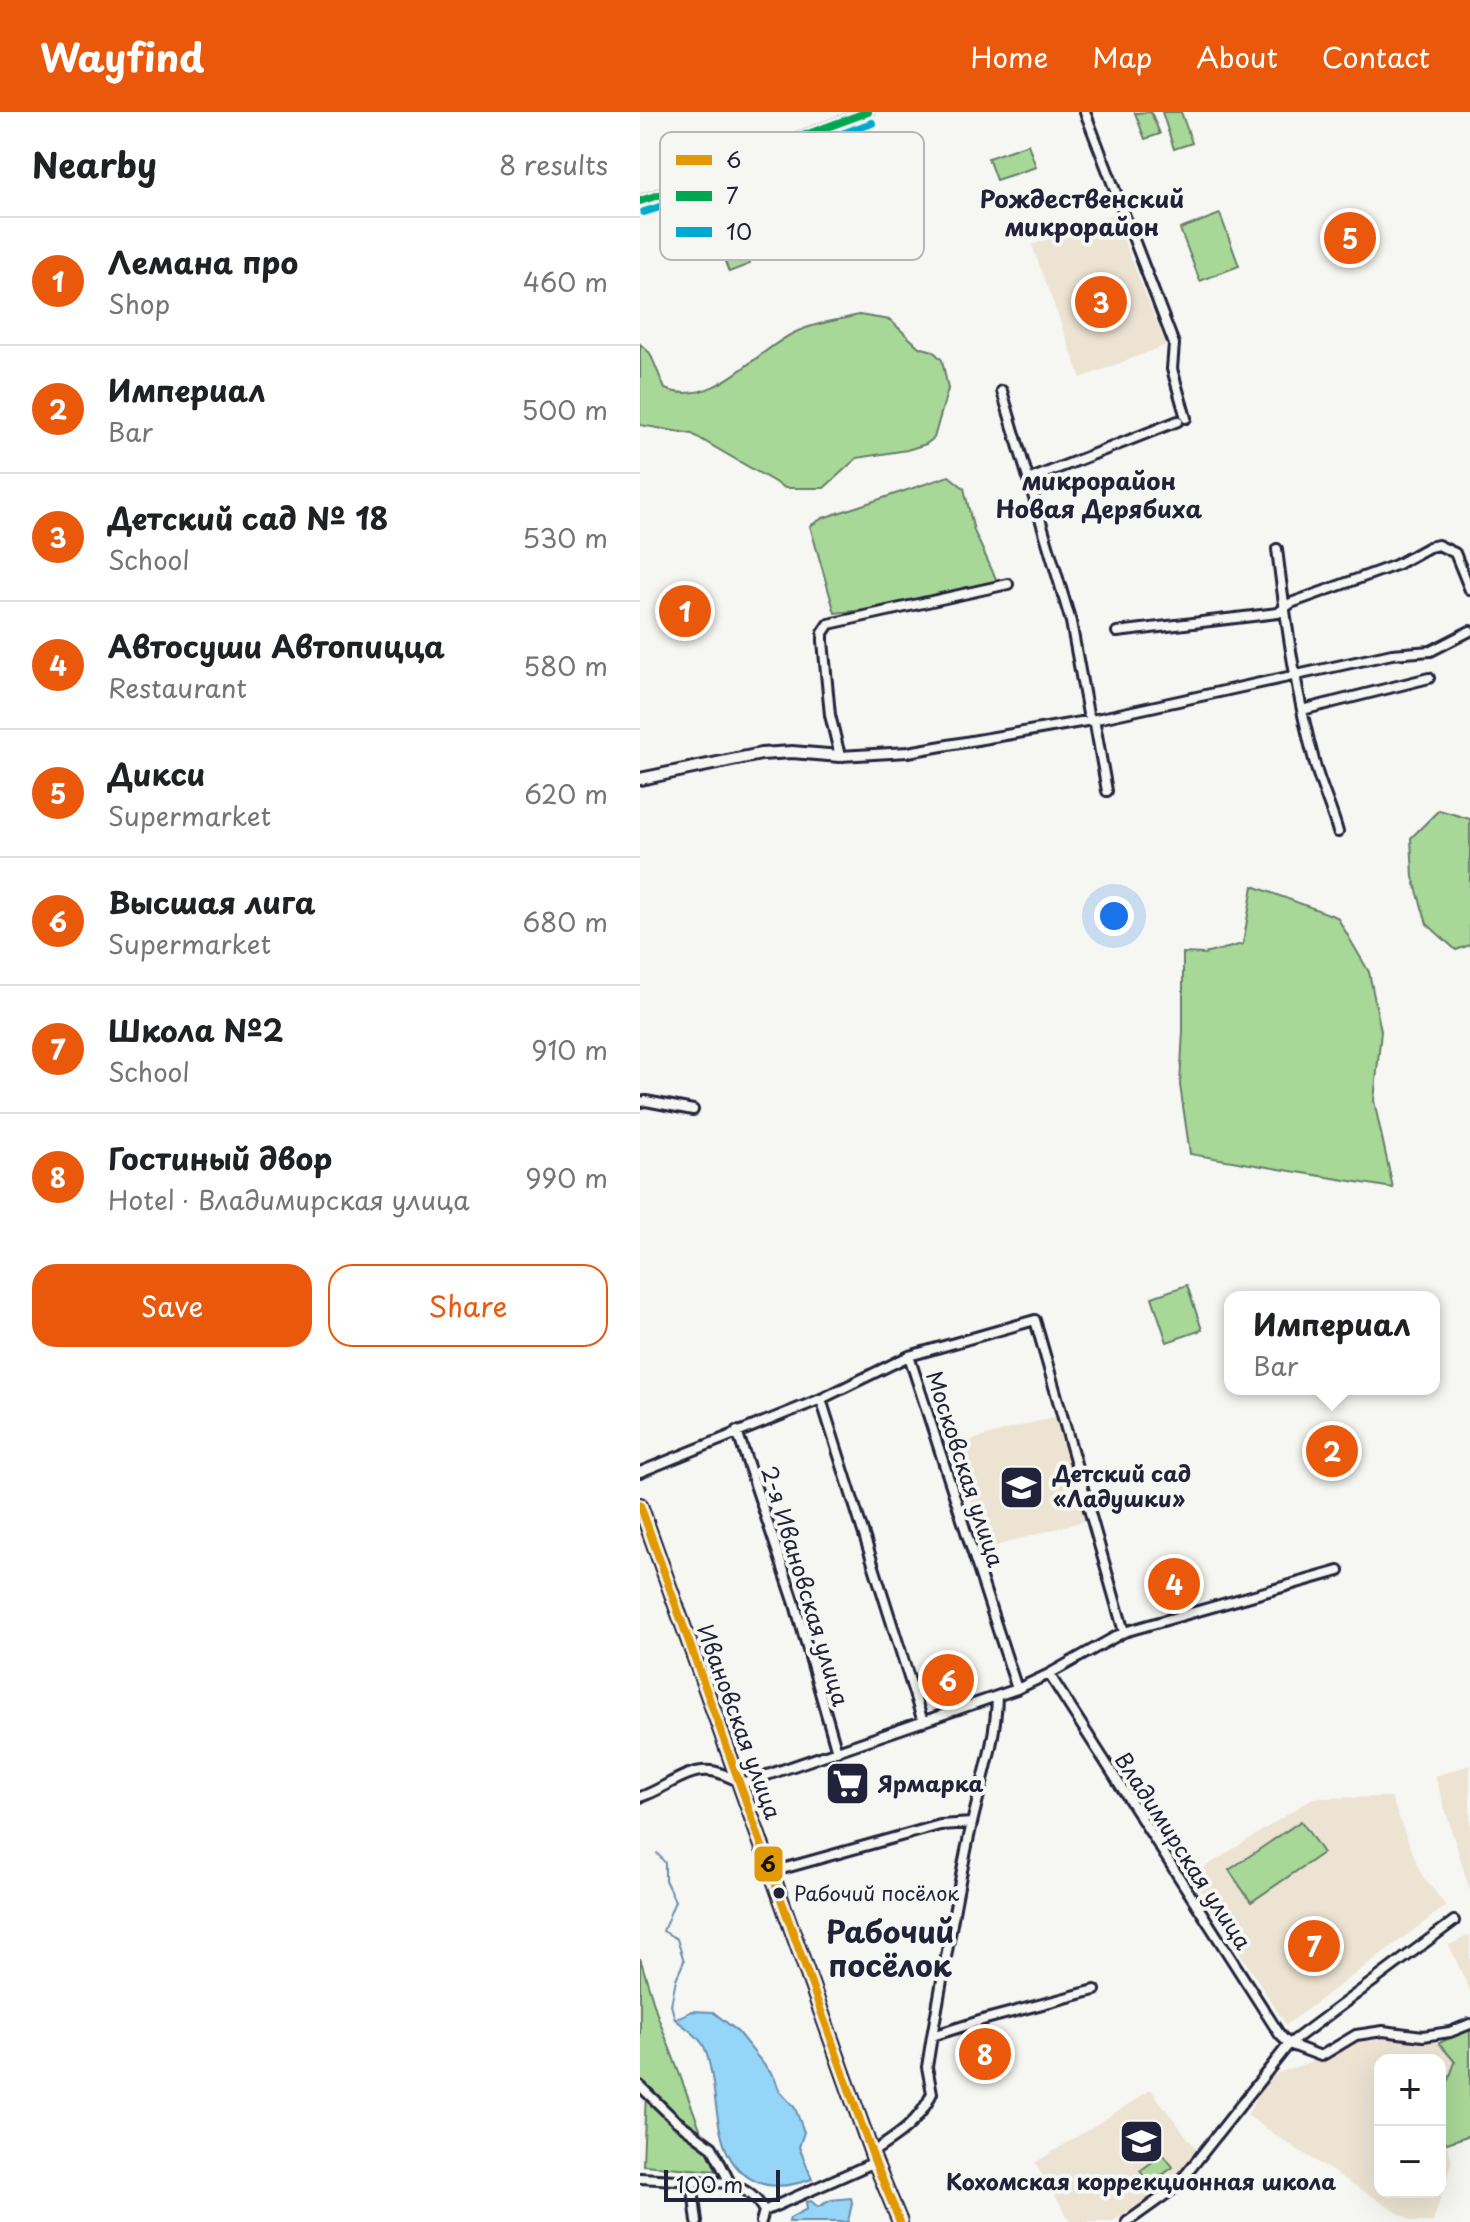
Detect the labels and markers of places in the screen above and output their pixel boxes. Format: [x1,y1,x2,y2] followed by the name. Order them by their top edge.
[1324,208,1376,268] pin: 5
[1075,272,1127,332] pin: 3
[659,581,711,641] pin: 1
[1306,1421,1358,1481] pin: 2
[1052,1456,1191,1514] place label: Детский сад «Ладушки»
[998,1463,1046,1511] school or university icon: Детский сад «Ладушки»
[1148,1554,1200,1614] pin: 4
[922,1650,974,1710] pin: 6
[823,1760,871,1808] supermarket icon: Ярмарка
[877,1766,984,1799] place label: Ярмарка
[794,1878,959,1908] place label: Рабочий посёлок
[771,1885,787,1901] marker: Рабочий посёлок
[1288,1916,1340,1976] pin: 7
[959,2024,1011,2084] pin: 8
[1117,2117,1165,2165] school or university icon: Кохомская коррекционная школа
[946,2164,1336,2197] place label: Кохомская коррекционная школа

